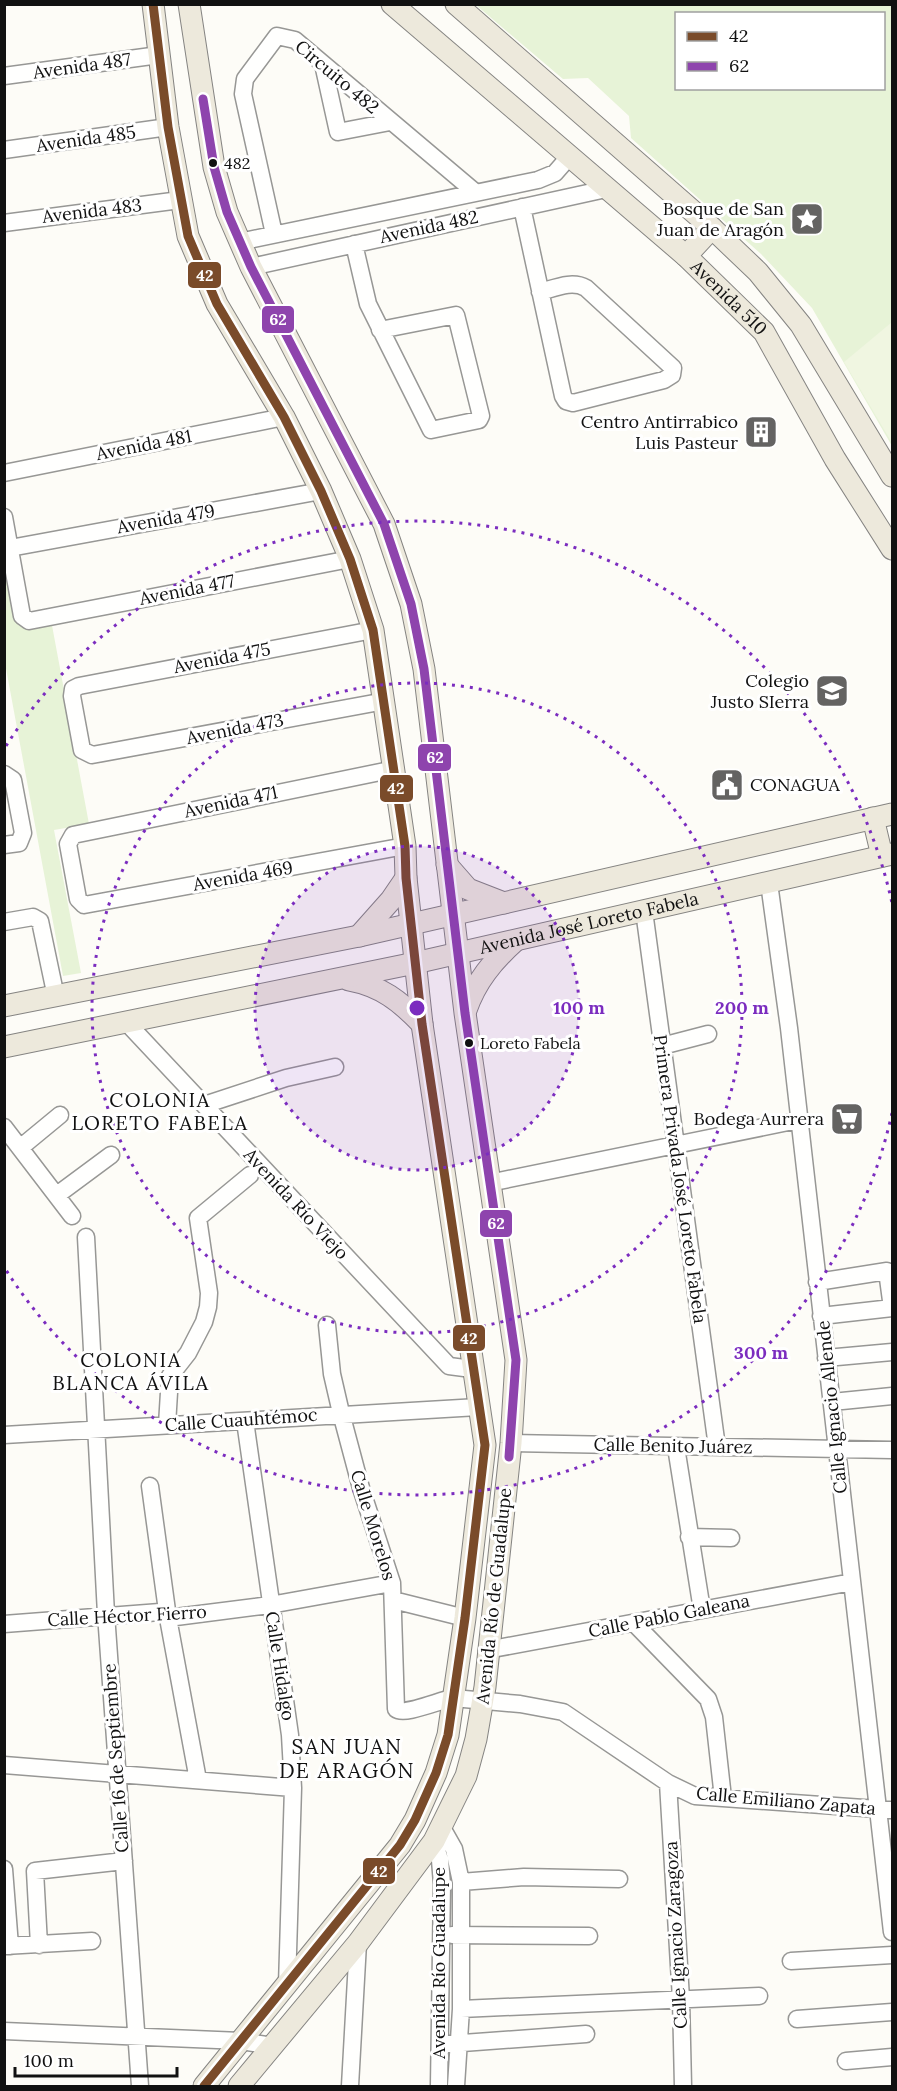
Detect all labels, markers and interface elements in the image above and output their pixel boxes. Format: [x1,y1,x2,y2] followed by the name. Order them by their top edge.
[675,12,885,90] legend
[729,24,748,47] text: 42
[291,35,384,118] street label: Circuito 482
[31,47,132,84] street label: Avenida 487
[729,54,749,77] text: 62
[34,120,137,157] street label: Avenida 485
[224,153,250,173] place label: 482
[207,157,219,169] marker: 482
[40,193,143,228] street label: Avenida 483
[656,197,784,241] place label: Bosque de San Juan de Aragón
[789,201,825,237] place icon: Bosque de San Juan de Aragón
[377,205,480,248] street label: Avenida 482
[685,254,772,340] street label: Avenida 510
[187,261,222,289] line badge: 42
[196,265,214,285] text: 42
[261,305,295,334] line badge: 62
[269,309,287,329] text: 62
[581,410,738,454] place label: Centro Antirrabico Luis Pasteur
[743,414,779,450] building icon: Centro Antirrabico Luis Pasteur
[93,424,194,465] street label: Avenida 481
[114,499,217,539] street label: Avenida 479
[136,569,237,610] street label: Avenida 477
[170,637,272,678] street label: Avenida 475
[710,669,809,713] place label: Colegio Justo SIerra
[814,673,850,709] school or university icon: Colegio Justo SIerra
[183,708,285,749] street label: Avenida 473
[417,743,452,772] line badge: 62
[426,747,444,767] text: 62
[709,767,745,803] public building icon: CONAGUA
[750,773,840,796] place label: CONAGUA
[379,774,414,803] line badge: 42
[387,778,405,798] text: 42
[181,780,280,823] street label: Avenida 471
[190,855,295,896] street label: Avenida 469
[476,887,701,959] street label: Avenida José Loreto Fabela
[553,996,605,1019] text: 100 m
[715,996,769,1019] text: 200 m
[407,998,427,1018] centre of rings
[480,1033,581,1053] place label: Loreto Fabela
[649,1033,712,1325] street label: Primera Privada José Loreto Fabela
[463,1037,475,1049] marker: Loreto Fabela
[71,1087,249,1135] district label: COLONIA LORETO FABELA
[829,1101,865,1137] supermarket icon: Bodega Aurrera
[694,1107,824,1130] place label: Bodega Aurrera
[238,1143,354,1264] street label: Avenida Río Viejo
[479,1209,513,1238] line badge: 62
[487,1213,505,1233] text: 62
[811,1319,852,1495] street label: Calle Ignacio Allende
[452,1324,486,1352] line badge: 42
[460,1328,478,1348] text: 42
[734,1341,789,1364] text: 300 m
[52,1347,210,1395] district label: COLONIA BLANCA ÁVILA
[164,1403,318,1436] street label: Calle Cuauhtémoc
[593,1433,753,1458] street label: Calle Benito Juárez
[346,1467,401,1583] street label: Calle Morelos
[471,1486,516,1706] street label: Avenida Río de Guadalupe
[586,1589,752,1642] street label: Calle Pablo Galeana
[47,1600,207,1631] street label: Calle Héctor Fierro
[260,1610,300,1722] street label: Calle Hidalgo
[97,1662,134,1853] street label: Calle 16 de Septiembre
[279,1733,415,1784] district label: SAN JUAN DE ARAGÓN
[695,1781,877,1820] street label: Calle Emiliano Zapata
[659,1840,692,2030] street label: Calle Ignacio Zaragoza
[362,1857,396,1885] line badge: 42
[370,1861,388,1881] text: 42
[427,1867,450,2060] street label: Avenida Río Guadalupe
[15,2040,177,2078] scale bar
[24,2049,74,2072] text: 100 m

